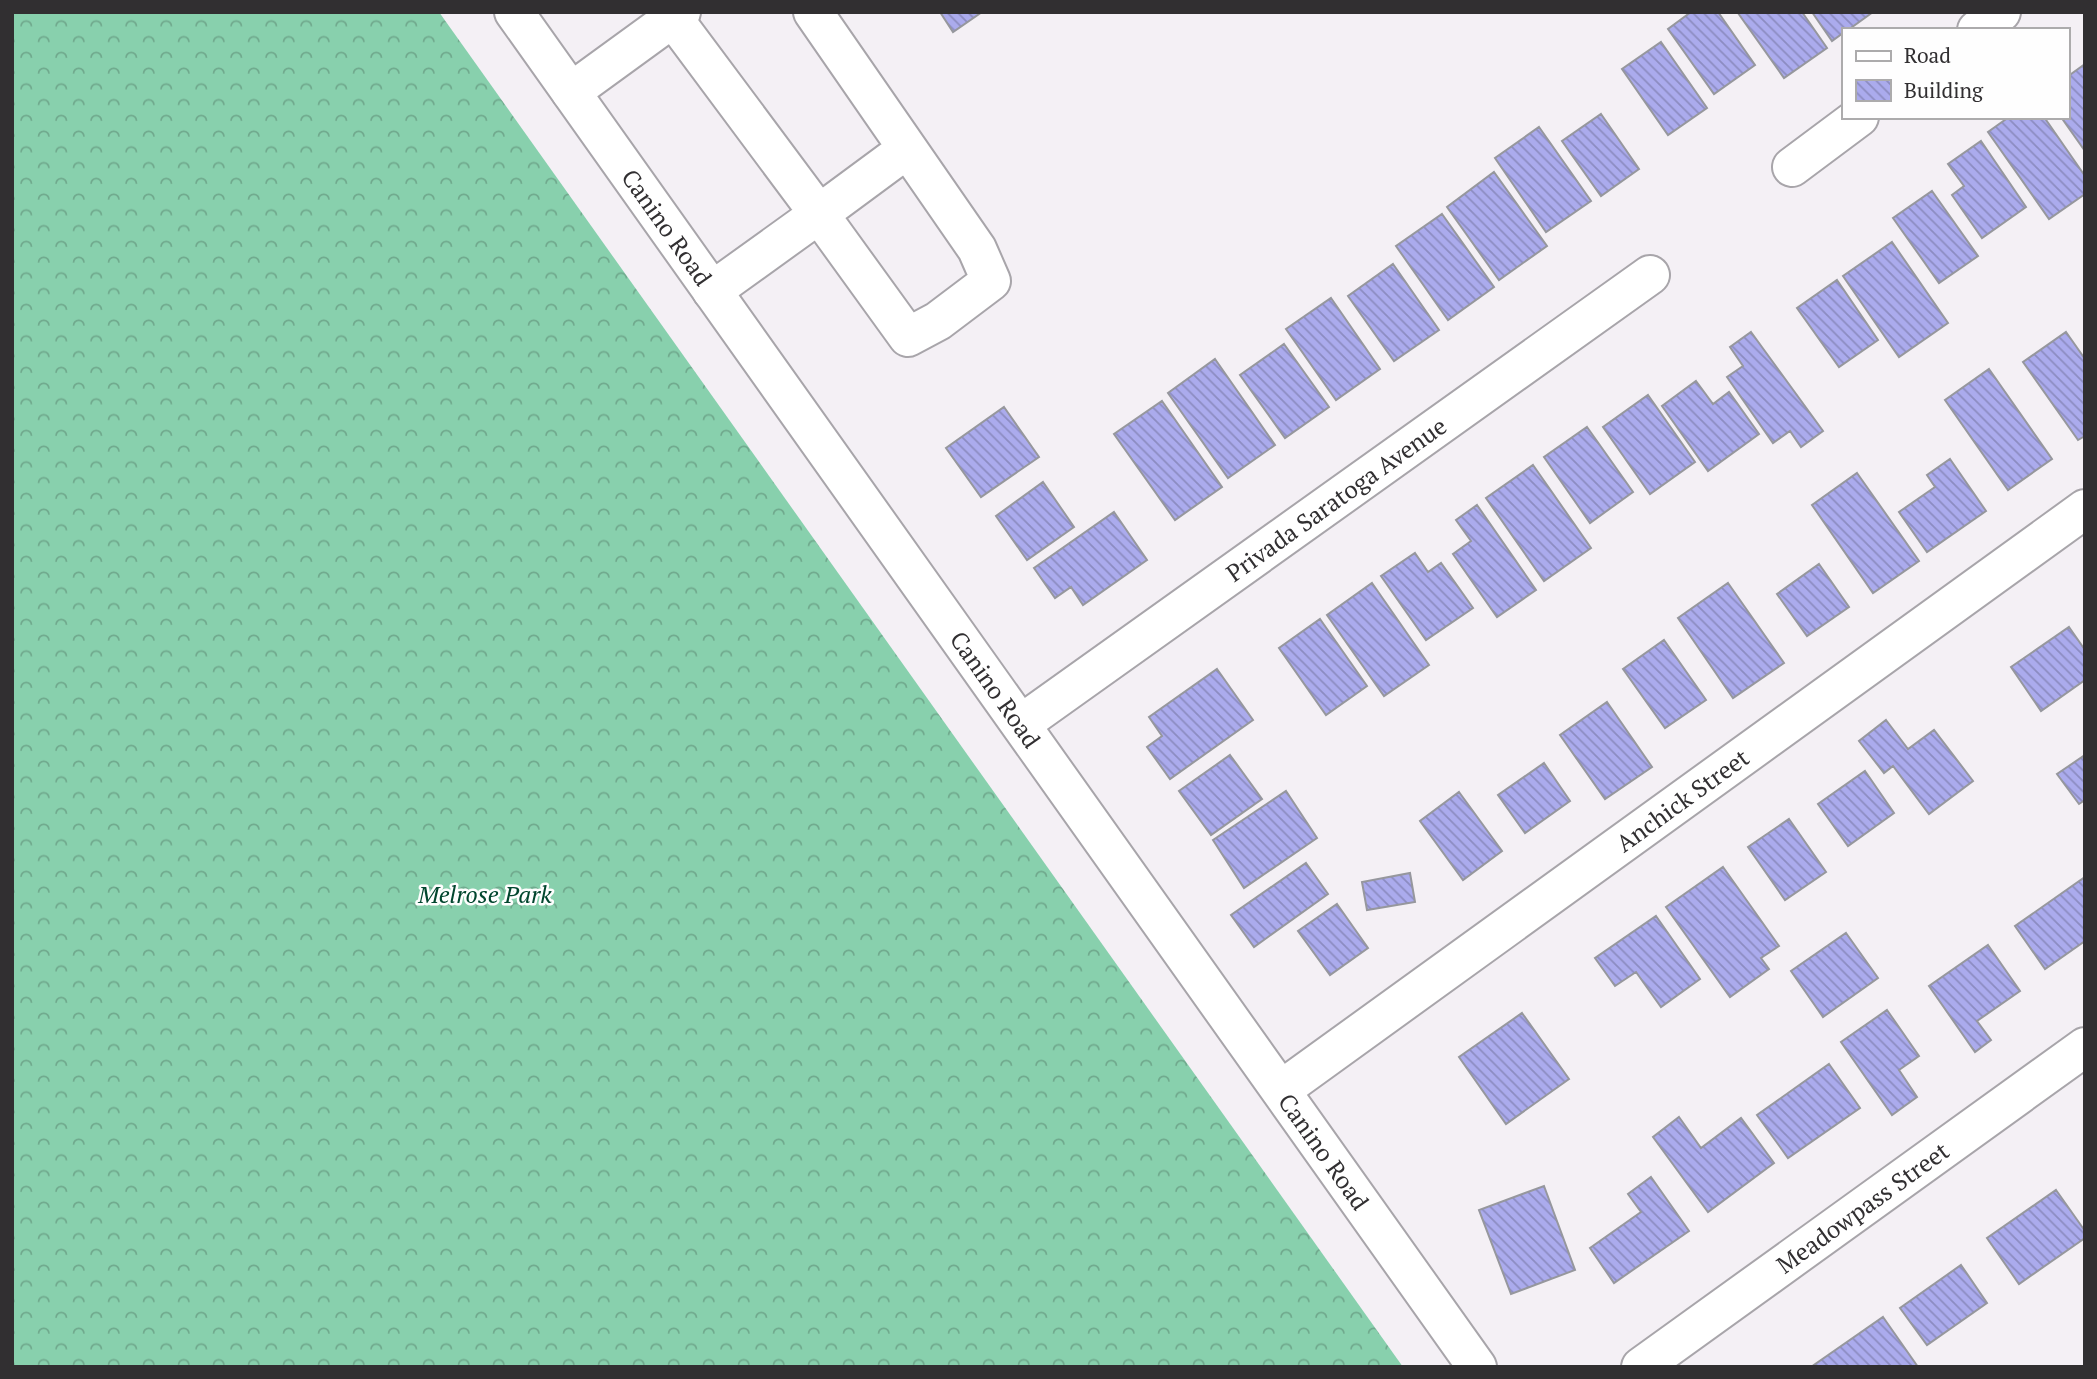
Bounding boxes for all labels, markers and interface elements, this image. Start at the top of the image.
legend [1842,28,2069,119]
text: Road [1904,41,1951,69]
text: Building [1904,76,1984,104]
street label: Canino Road [614,162,719,292]
street label: Privada Saratoga Avenue [1219,410,1453,589]
street label: Canino Road [943,625,1048,754]
street label: Anchick Street [1609,741,1755,859]
park label: Melrose Park [417,878,552,910]
street label: Canino Road [1271,1087,1376,1216]
street label: Meadowpass Street [1770,1134,1955,1280]

